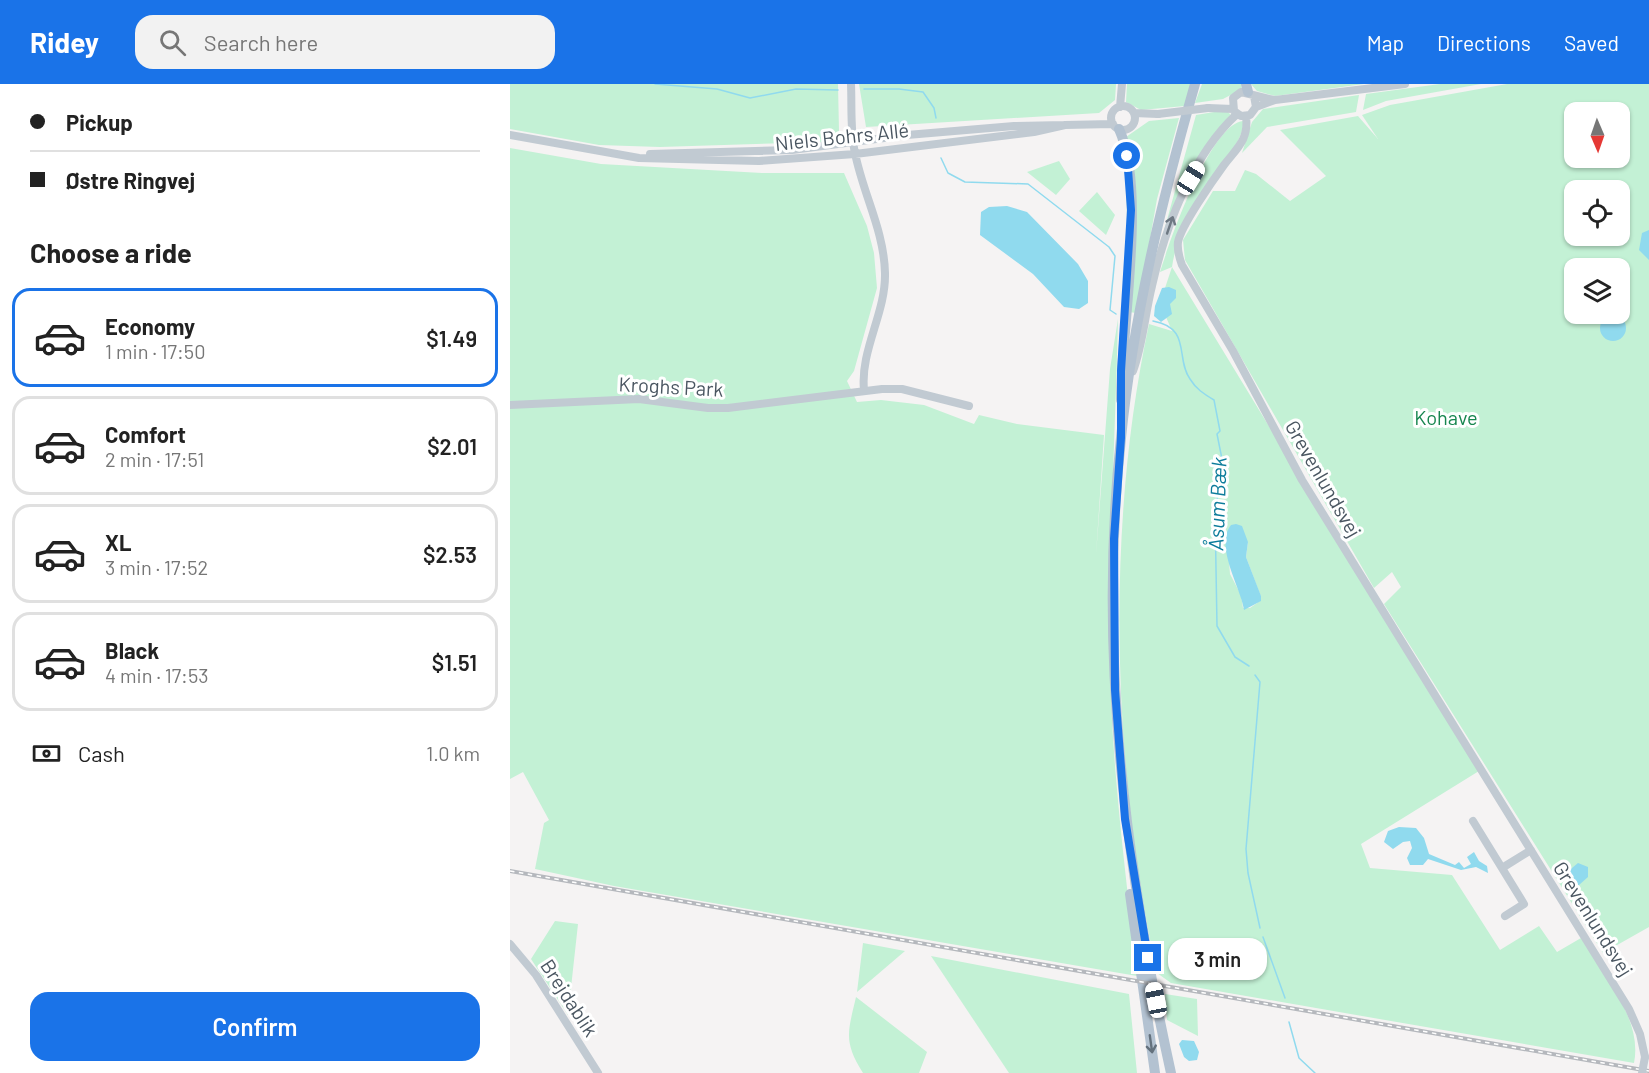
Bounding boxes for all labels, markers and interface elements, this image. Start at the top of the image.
search box [135,15,555,69]
text: Ridey [30,25,99,59]
icon: search [156,26,189,59]
text: Search here [204,29,318,55]
text: Map [1367,30,1404,55]
text: Directions [1437,30,1531,55]
text: Saved [1564,30,1619,55]
north arrow [1564,102,1630,168]
map controls [1564,102,1630,324]
text: Pickup [66,109,133,135]
street label: Niels Bohrs Allé [774,117,910,155]
route start [1113,142,1140,169]
car [1174,158,1208,198]
text: Østre Ringvej [66,167,195,193]
button: locate [1564,180,1630,246]
one-way arrow [1165,216,1176,235]
text: Choose a ride [30,236,192,268]
button: layers [1564,258,1630,324]
icon: car [33,311,87,365]
text: Economy [105,313,195,339]
text: $1.49 [426,325,477,351]
text: 1 min · 17:50 [105,339,205,363]
street label: Kroghs Park [618,371,724,401]
park label: Kohave [1414,405,1478,429]
street label: Grevenlundsvej [1281,416,1367,541]
icon: car [33,419,87,473]
text: Comfort [105,421,186,447]
text: $2.01 [427,433,477,459]
text: 2 min · 17:51 [105,447,204,471]
water label: Åsum Bæk [1202,456,1231,551]
icon: car [33,527,87,581]
text: XL [105,529,131,555]
text: $2.53 [423,541,477,567]
text: 3 min · 17:52 [105,555,208,579]
icon: car [33,635,87,689]
text: Black [105,637,159,663]
text: $1.51 [432,649,477,675]
text: 4 min · 17:53 [105,663,208,687]
icon: cash [30,737,63,770]
text: Cash [78,740,125,766]
text: 1.0 km [426,741,480,765]
street label: Grevenlundsvej [1549,857,1639,980]
callout: 3 min [1169,937,1268,979]
route end [1134,944,1161,971]
text: 3 min [1194,947,1241,971]
street label: Brejdablik [536,954,604,1040]
car [1144,981,1168,1019]
button: Confirm [30,992,480,1061]
one-way arrow [1145,1033,1156,1053]

